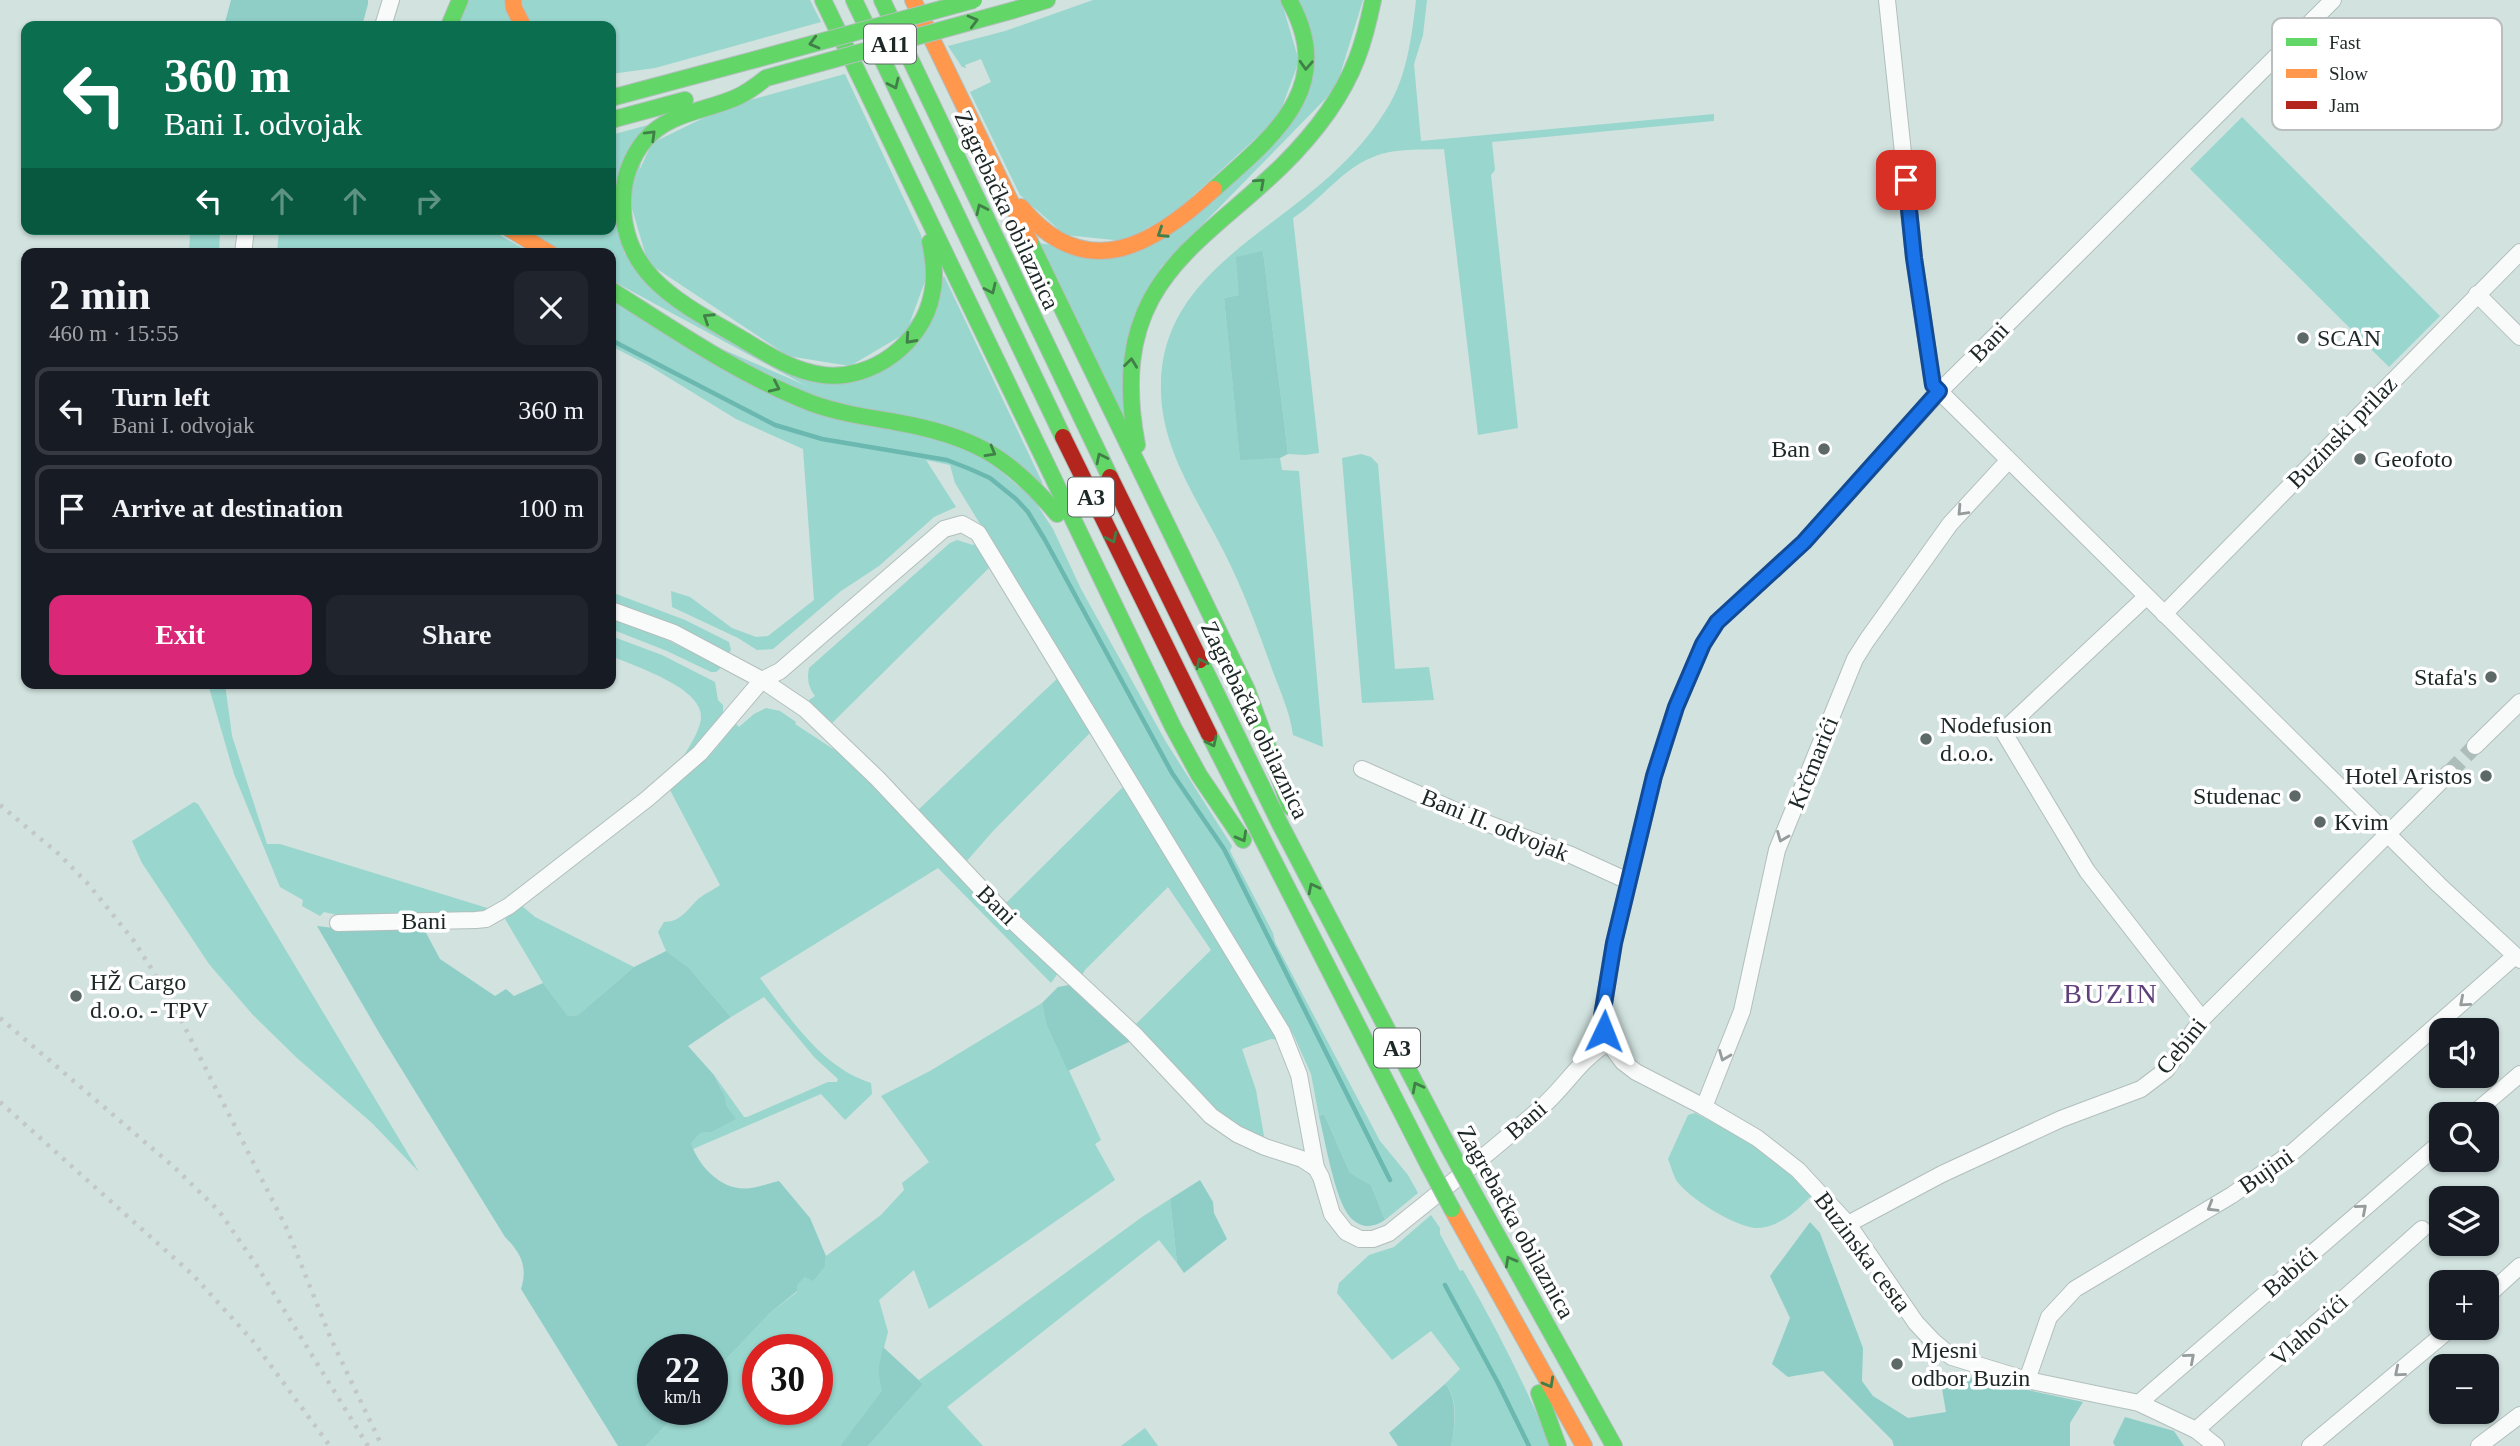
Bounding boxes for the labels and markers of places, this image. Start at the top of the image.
pin [1876,150,1936,210]
place label: SCAN [2317,325,2381,351]
marker: SCAN [2295,330,2311,346]
place label: Ban [1771,436,1810,462]
marker: Ban [1816,441,1832,457]
place label: Geofoto [2374,446,2453,472]
marker: Geofoto [2352,451,2368,467]
place label: Stafa's [2414,664,2477,690]
marker: Stafa's [2483,669,2499,685]
place label: Nodefusion d.o.o. [1940,712,2052,766]
marker: Nodefusion d.o.o. [1918,731,1934,747]
place label: Hotel Aristos [2345,763,2472,789]
marker: Hotel Aristos [2478,768,2494,784]
place label: Studenac [2193,783,2281,809]
marker: Studenac [2287,788,2303,804]
place label: Kvim [2334,809,2389,835]
marker: Kvim [2312,814,2328,830]
place label: HŽ Cargo d.o.o. - TPV [90,969,210,1023]
marker: HŽ Cargo d.o.o. - TPV [68,988,84,1004]
place label: Mjesni odbor Buzin [1911,1337,2030,1391]
marker: Mjesni odbor Buzin [1889,1356,1905,1372]

